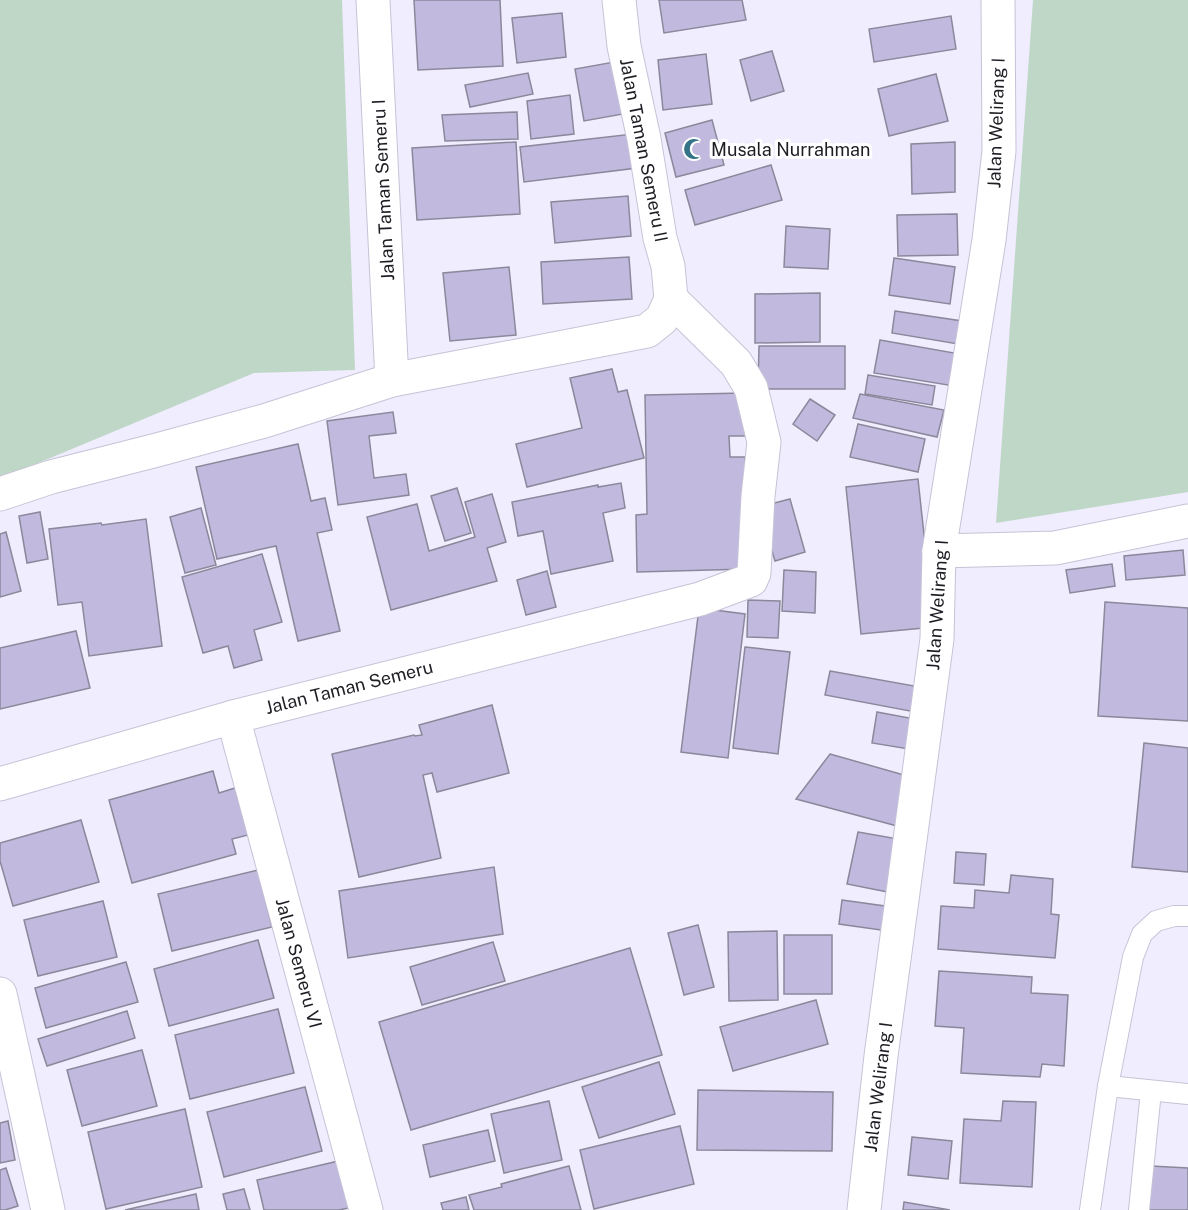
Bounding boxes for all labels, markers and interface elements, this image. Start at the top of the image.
street label: Jalan Taman Semeru II [616,56,672,244]
street label: Jalan Welirang I [983,57,1009,189]
street label: Jalan Taman Semeru I [368,99,398,281]
mosque icon: Musala Nurrahman [682,137,706,161]
place label: Musala Nurrahman [711,139,870,160]
street label: Jalan Welirang I [922,539,952,671]
street label: Jalan Taman Semeru [263,656,435,718]
street label: Jalan Semeru VI [272,896,326,1030]
street label: Jalan Welirang I [860,1021,896,1153]

